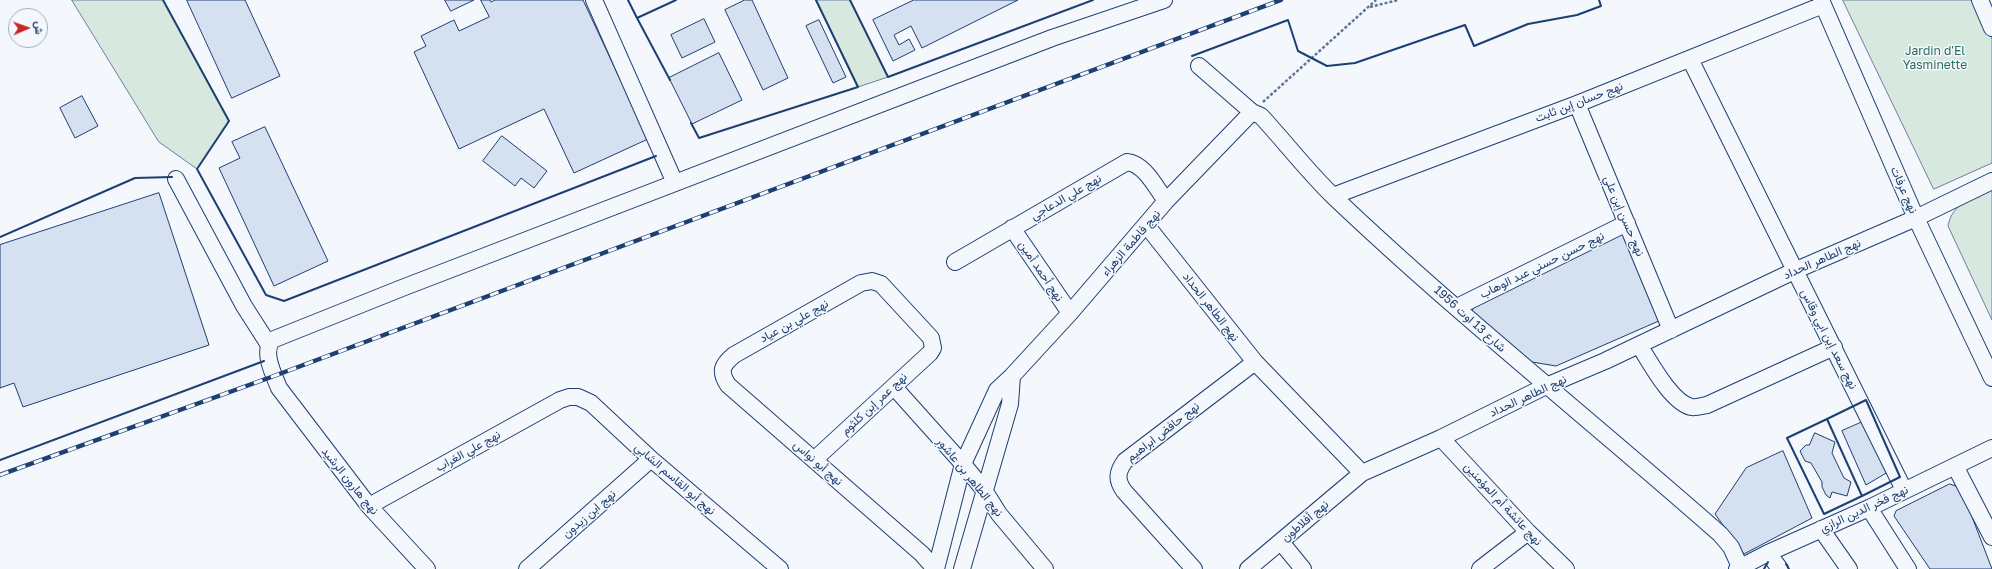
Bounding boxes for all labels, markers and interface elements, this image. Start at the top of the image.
north arrow [8,8,48,48]
text: ش [33,21,46,34]
park label: Jardin d'El Yasminette [1903,44,1967,72]
street label: نهج حسان إبن ثابت [1533,79,1625,125]
street label: نهج عرفات [1887,164,1921,216]
street label: نهج علي الدعاجي [1028,171,1104,223]
street label: نهج حسن إبن علي [1601,173,1647,259]
street label: نهج فاطمة الزهراء [1098,207,1164,279]
street label: نهج حسن حسني عبد الوهاب [1477,229,1607,301]
street label: نهج الطاهر الحداد [1781,235,1863,283]
street label: نهج أحمد أمين [1015,238,1067,304]
street label: نهج الطاهر الحداد [1180,270,1242,344]
street label: شارع 13 اوت 1956 [1431,283,1509,355]
street label: نهج سعد إبن ابي وقاس [1797,286,1861,392]
street label: نهج علي بن عياد [757,296,831,346]
street label: نهج عمر إبن كلثوم [838,370,910,438]
street label: نهج الطاهر الحداد [1487,372,1569,420]
street label: نهج حافض ابراهيم [1124,399,1202,465]
street label: نهج علي الغراب [433,427,503,475]
street label: نهج الطاهر بن عاشور [934,435,1006,519]
street label: نهج أبو نواس [790,438,846,488]
street label: نهج أبو القاسم الشابي [632,440,718,518]
street label: نهج هارون الرشيد [318,444,382,518]
street label: نهج عائشة أم المؤمنين [1461,459,1545,549]
street label: نهج فخر الدين الرازي [1818,482,1910,536]
street label: نهج ابن زيدون [559,487,619,541]
street label: نهج أفلاطون [1278,497,1332,545]

